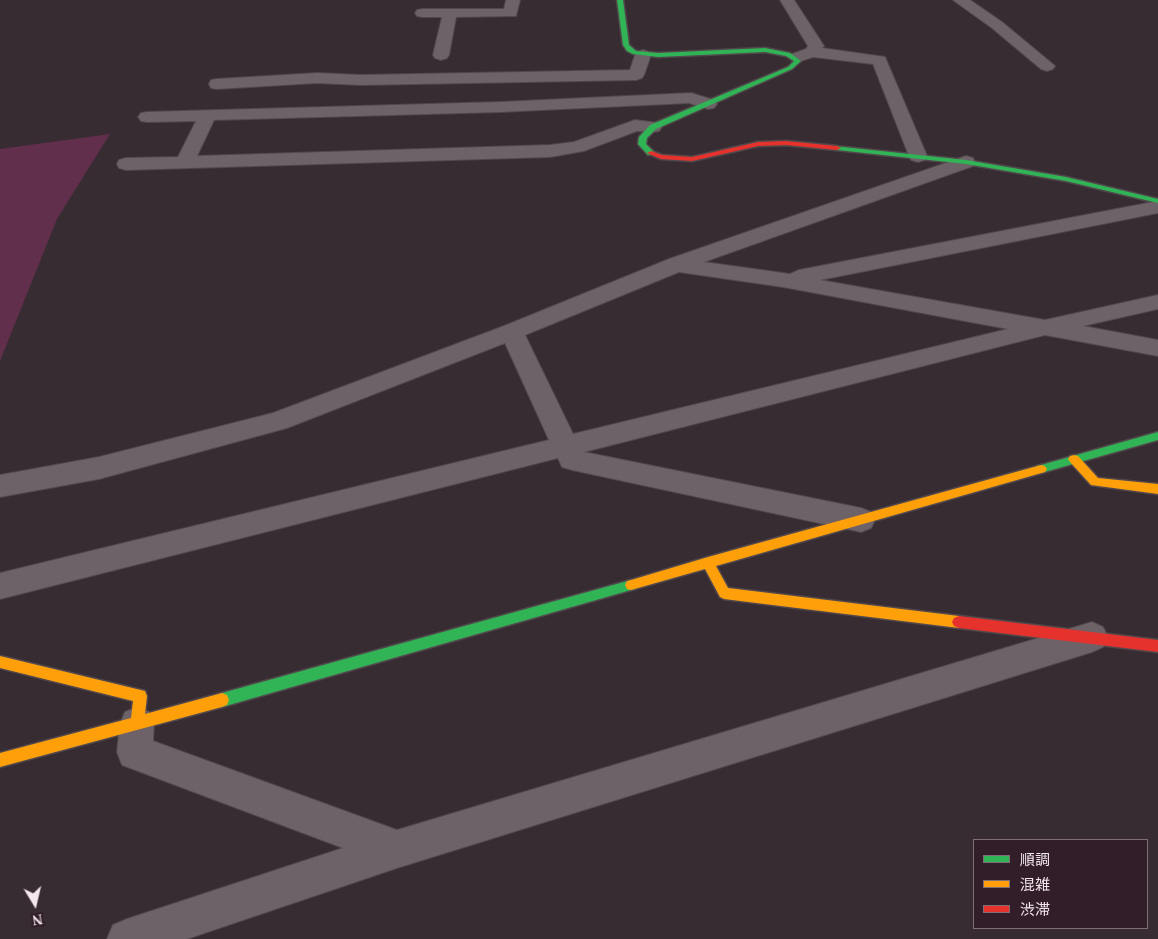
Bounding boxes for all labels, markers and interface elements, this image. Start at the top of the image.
legend [973,839,1148,929]
text: 順調 [1020,852,1050,868]
text: 混雑 [1020,877,1050,893]
north arrow [10,879,60,929]
text: 渋滞 [1020,902,1050,918]
text: N [31,911,44,928]

